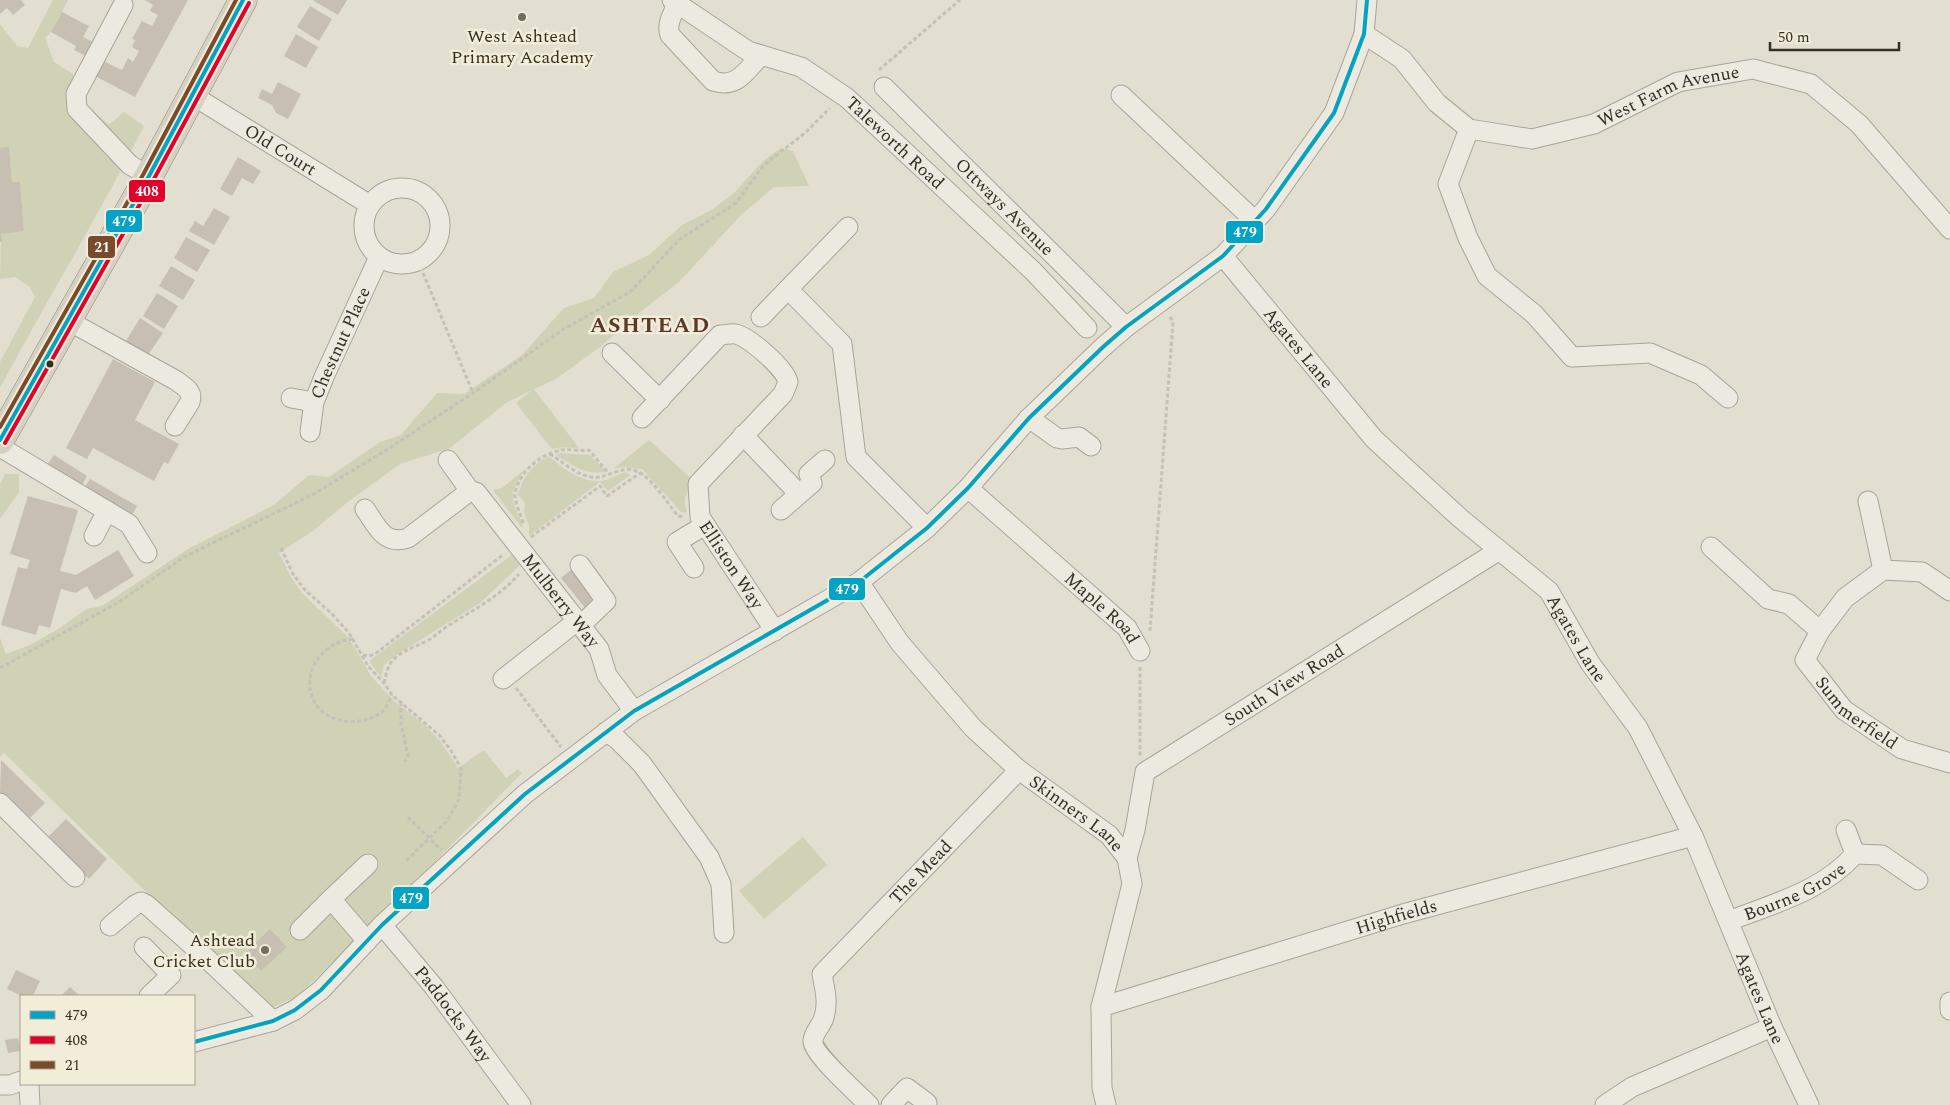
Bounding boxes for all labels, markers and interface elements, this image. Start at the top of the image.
marker: West Ashtead Primary Academy [516,11,528,23]
scale bar [1770,20,1899,52]
place label: West Ashtead Primary Academy [451,23,594,71]
text: 50 m [1778,26,1810,49]
street label: West Farm Avenue [1593,58,1741,134]
street label: Taleworth Road [840,90,951,196]
street label: Old Court [239,117,322,182]
street label: Ottways Avenue [949,151,1060,262]
line badge: 408 [128,179,166,203]
text: 408 [135,181,159,202]
line badge: 479 [105,209,143,233]
text: 479 [112,211,136,232]
line badge: 479 [1225,220,1264,244]
text: 479 [1233,222,1257,243]
line badge: 21 [87,235,116,259]
text: 21 [94,237,110,258]
street label: Chestnut Place [303,282,377,403]
street label: Agates Lane [1257,301,1340,394]
district label: ASHTEAD [590,309,710,342]
unlabelled marker [45,359,55,369]
street label: Elliston Way [692,515,771,615]
street label: Mulberry Way [515,547,607,655]
street label: Maple Road [1058,565,1147,648]
line badge: 479 [828,577,866,601]
text: 479 [835,579,859,600]
street label: Agates Lane [1540,589,1613,688]
street label: South View Road [1219,637,1349,733]
street label: Summerfield [1809,670,1903,756]
street label: Skinners Lane [1024,768,1131,857]
street label: The Mead [883,833,958,910]
street label: Bourne Grove [1740,856,1852,928]
line badge: 479 [392,886,430,910]
text: 479 [399,888,423,909]
street label: Highfields [1352,892,1440,941]
place label: Ashtead Cricket Club [153,927,255,975]
marker: Ashtead Cricket Club [259,944,271,956]
street label: Agates Lane [1729,947,1792,1049]
street label: Paddocks Way [408,960,499,1069]
legend [20,995,195,1085]
text: 479 [65,1004,88,1027]
text: 408 [65,1029,88,1052]
text: 21 [65,1054,80,1077]

